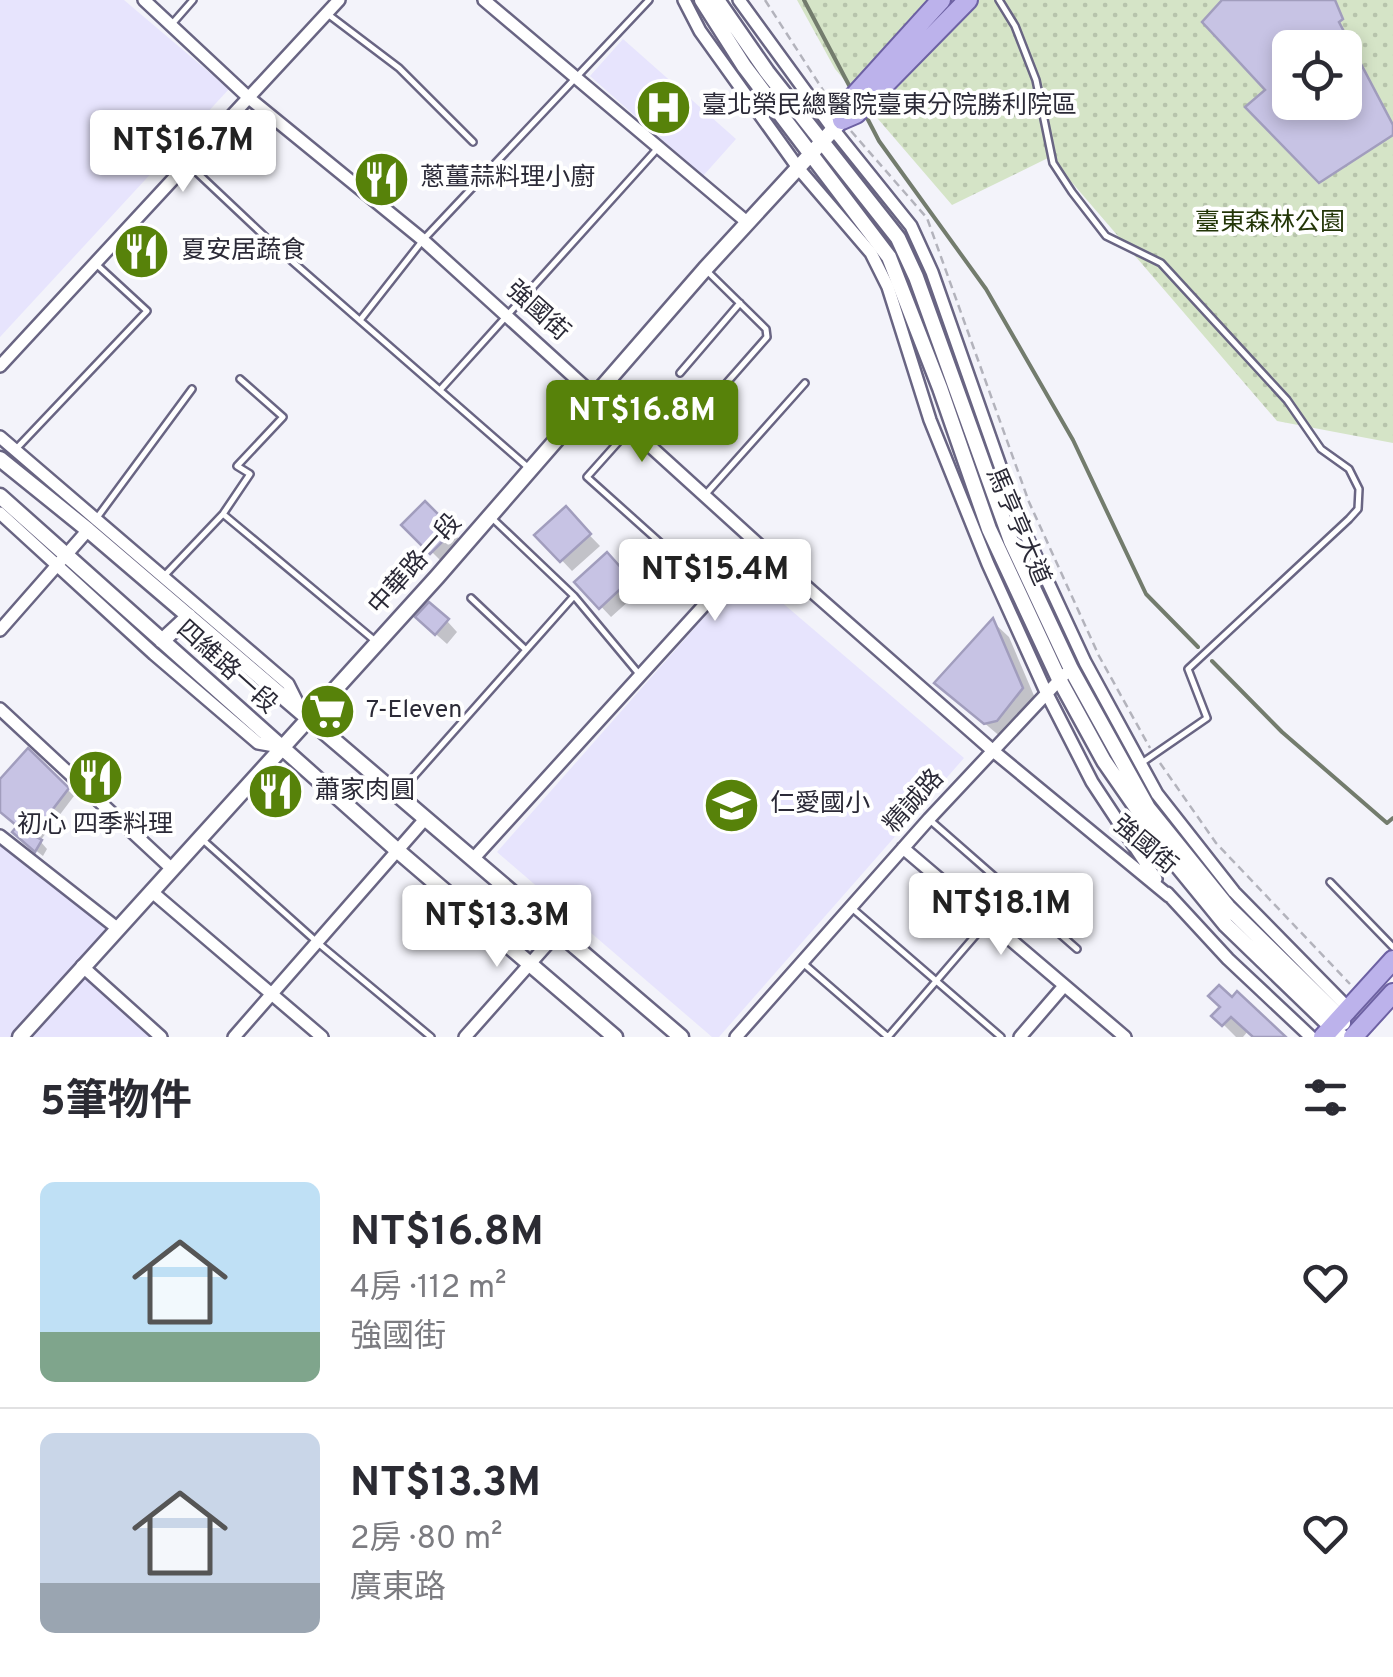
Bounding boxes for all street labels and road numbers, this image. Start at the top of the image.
street label: 強國街 [498,275,576,349]
street label: 馬亨亨大道 [978,463,1056,591]
street label: 中華路一段 [362,508,470,622]
street label: 四維路一段 [169,614,283,722]
street label: 精誠路 [878,763,952,841]
street label: 強國街 [1105,810,1183,882]

